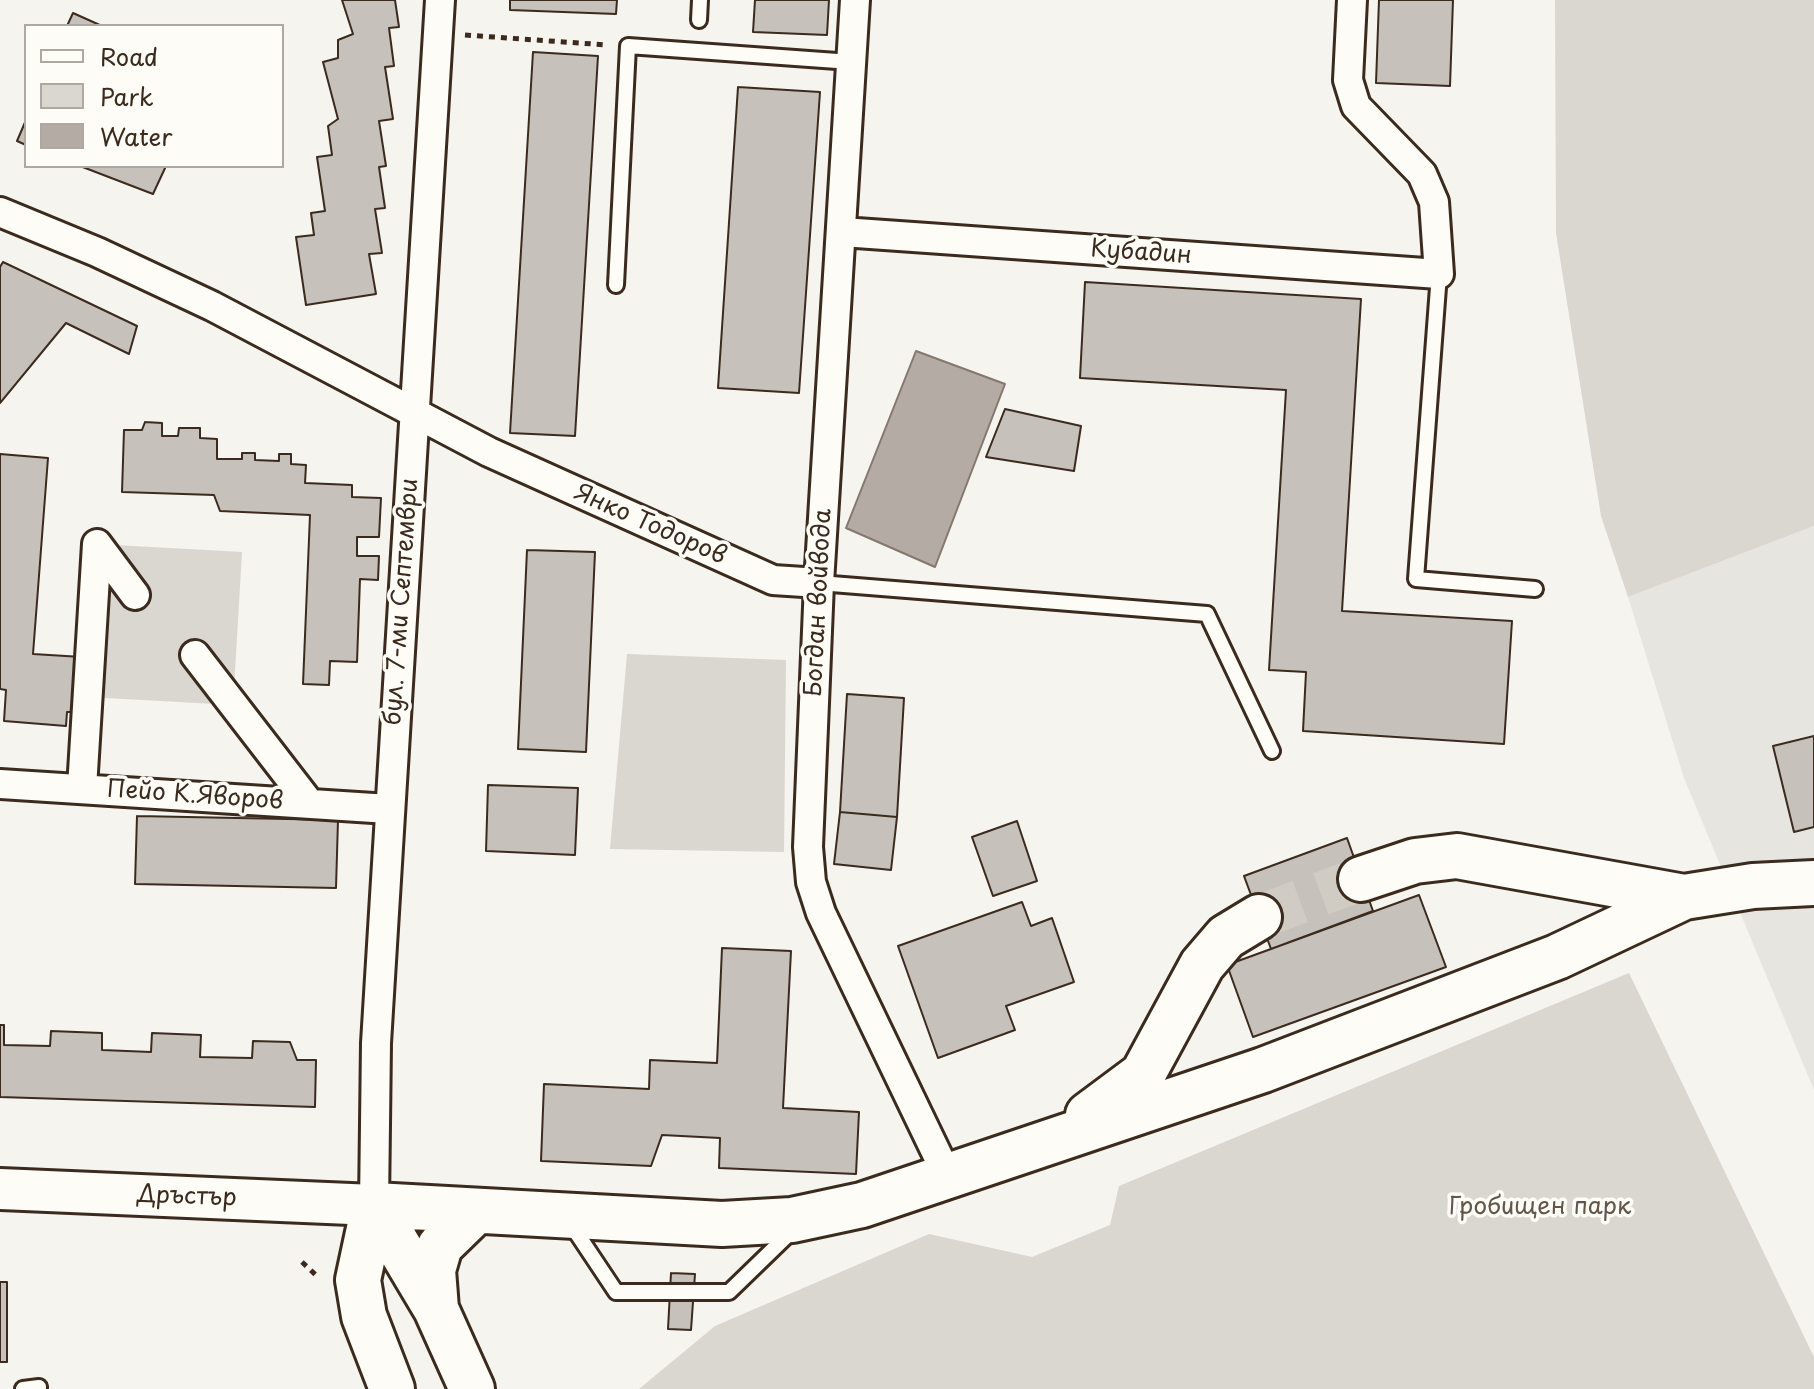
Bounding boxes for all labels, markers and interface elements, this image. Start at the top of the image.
legend [24,24,284,168]
text: Road [100,38,158,74]
text: Park [100,78,154,114]
text: Water [100,118,172,154]
street label: Кубадин [1089,235,1193,271]
street label: бул. 7-ми Септември [379,477,425,727]
street label: Янко Тодоров [570,479,730,571]
street label: Богдан войвода [800,508,838,698]
street label: Пейо К.Яворов [106,775,284,817]
street label: Дръстър [137,1181,237,1213]
park label: Гробищен парк [1449,1193,1631,1221]

